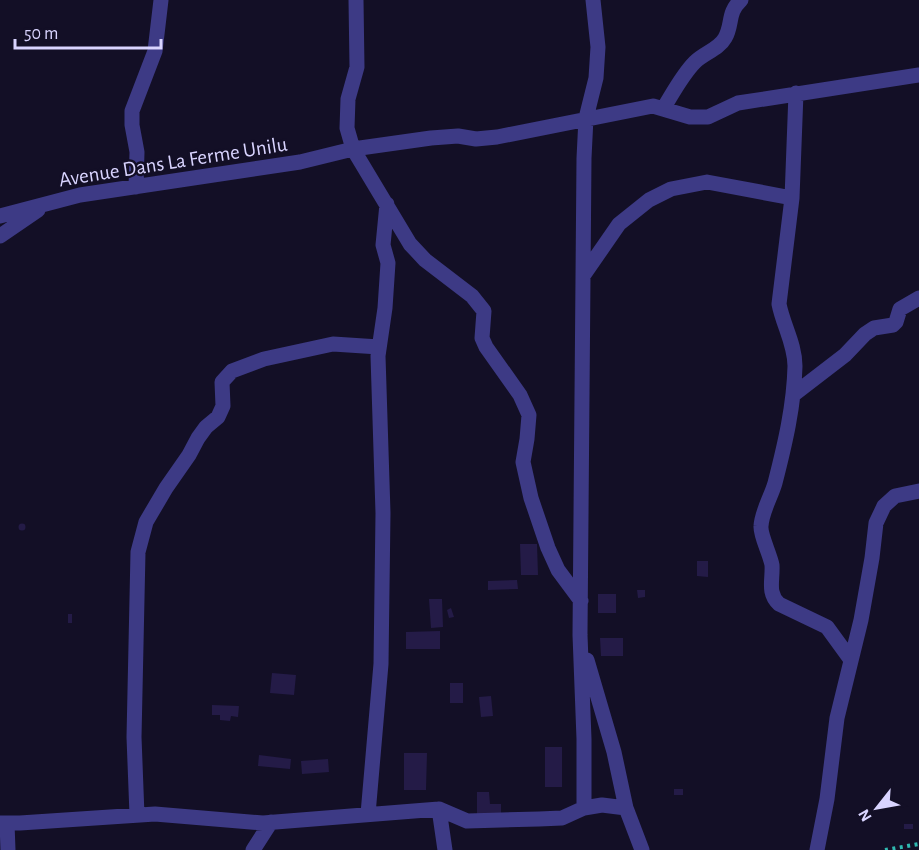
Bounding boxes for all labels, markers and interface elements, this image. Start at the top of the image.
scale bar [15,12,160,50]
text: 50 m [24,25,58,43]
street label: Avenue Dans La Ferme Unilu [57,134,289,190]
north arrow [847,778,907,838]
text: N [855,806,875,824]

